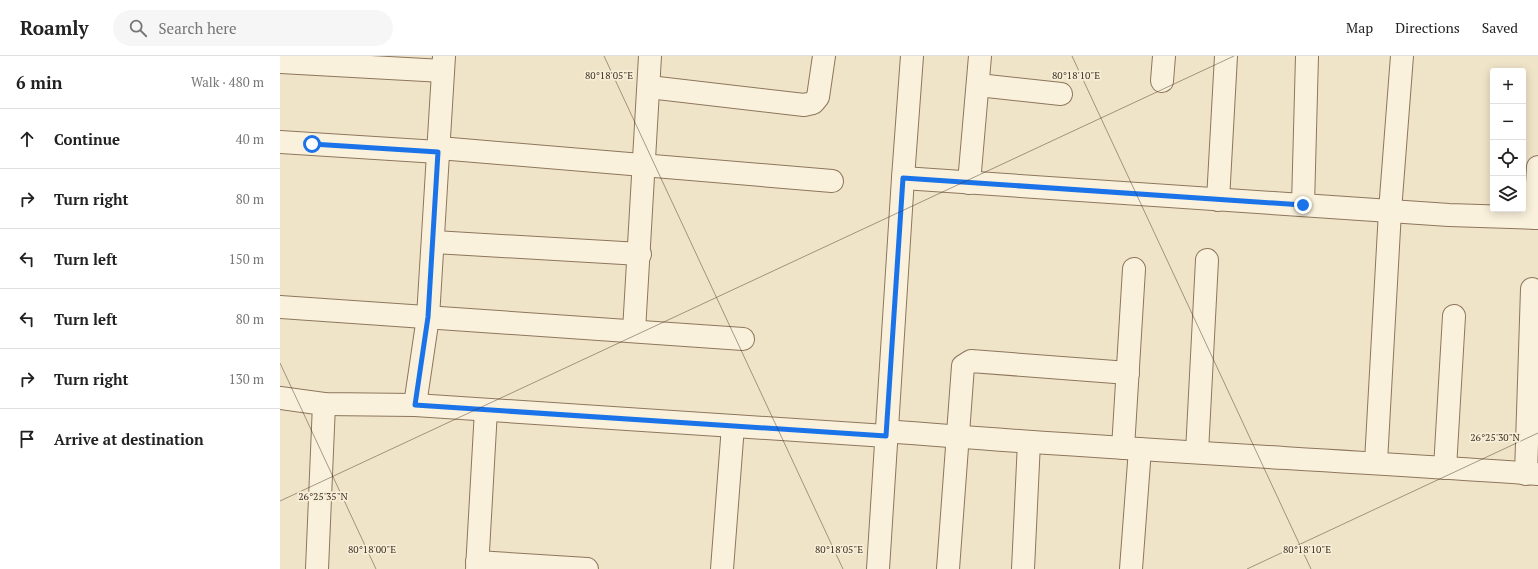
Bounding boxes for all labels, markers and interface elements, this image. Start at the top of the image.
search box [113,10,393,46]
text: Roamly [20,15,89,40]
icon: search [127,17,149,39]
text: Search here [159,18,237,38]
text: Map [1346,18,1373,37]
text: Directions [1395,18,1460,37]
text: Saved [1482,18,1518,37]
map controls [1490,68,1526,212]
button: + [1490,68,1526,104]
text: 80°18'05"E [585,69,633,82]
text: 80°18'10"E [1052,69,1100,82]
text: 6 min [16,71,63,94]
text: Walk · 480 m [191,73,264,91]
button: − [1490,104,1526,140]
icon: ahead [16,128,38,150]
text: Continue [54,129,120,149]
text: 40 m [236,130,264,148]
route start [303,135,321,153]
button: locate [1490,140,1526,176]
button: layers [1490,176,1526,212]
icon: right [16,188,38,210]
text: Turn right [54,189,129,209]
text: 80 m [236,190,264,208]
route end [1294,196,1312,214]
icon: left [16,248,38,270]
text: Turn left [54,249,118,269]
text: 150 m [229,250,264,268]
icon: left [16,308,38,330]
text: Turn left [54,309,118,329]
text: 80 m [236,310,264,328]
icon: right [16,368,38,390]
text: Turn right [54,369,129,389]
text: 130 m [229,370,264,388]
icon: arrive [16,428,38,450]
text: Arrive at destination [54,429,204,449]
text: 26°25'30"N [1470,431,1520,444]
text: 26°25'35"N [298,490,348,503]
text: 80°18'00"E [348,543,396,556]
text: 80°18'05"E [815,543,863,556]
text: 80°18'10"E [1283,543,1331,556]

